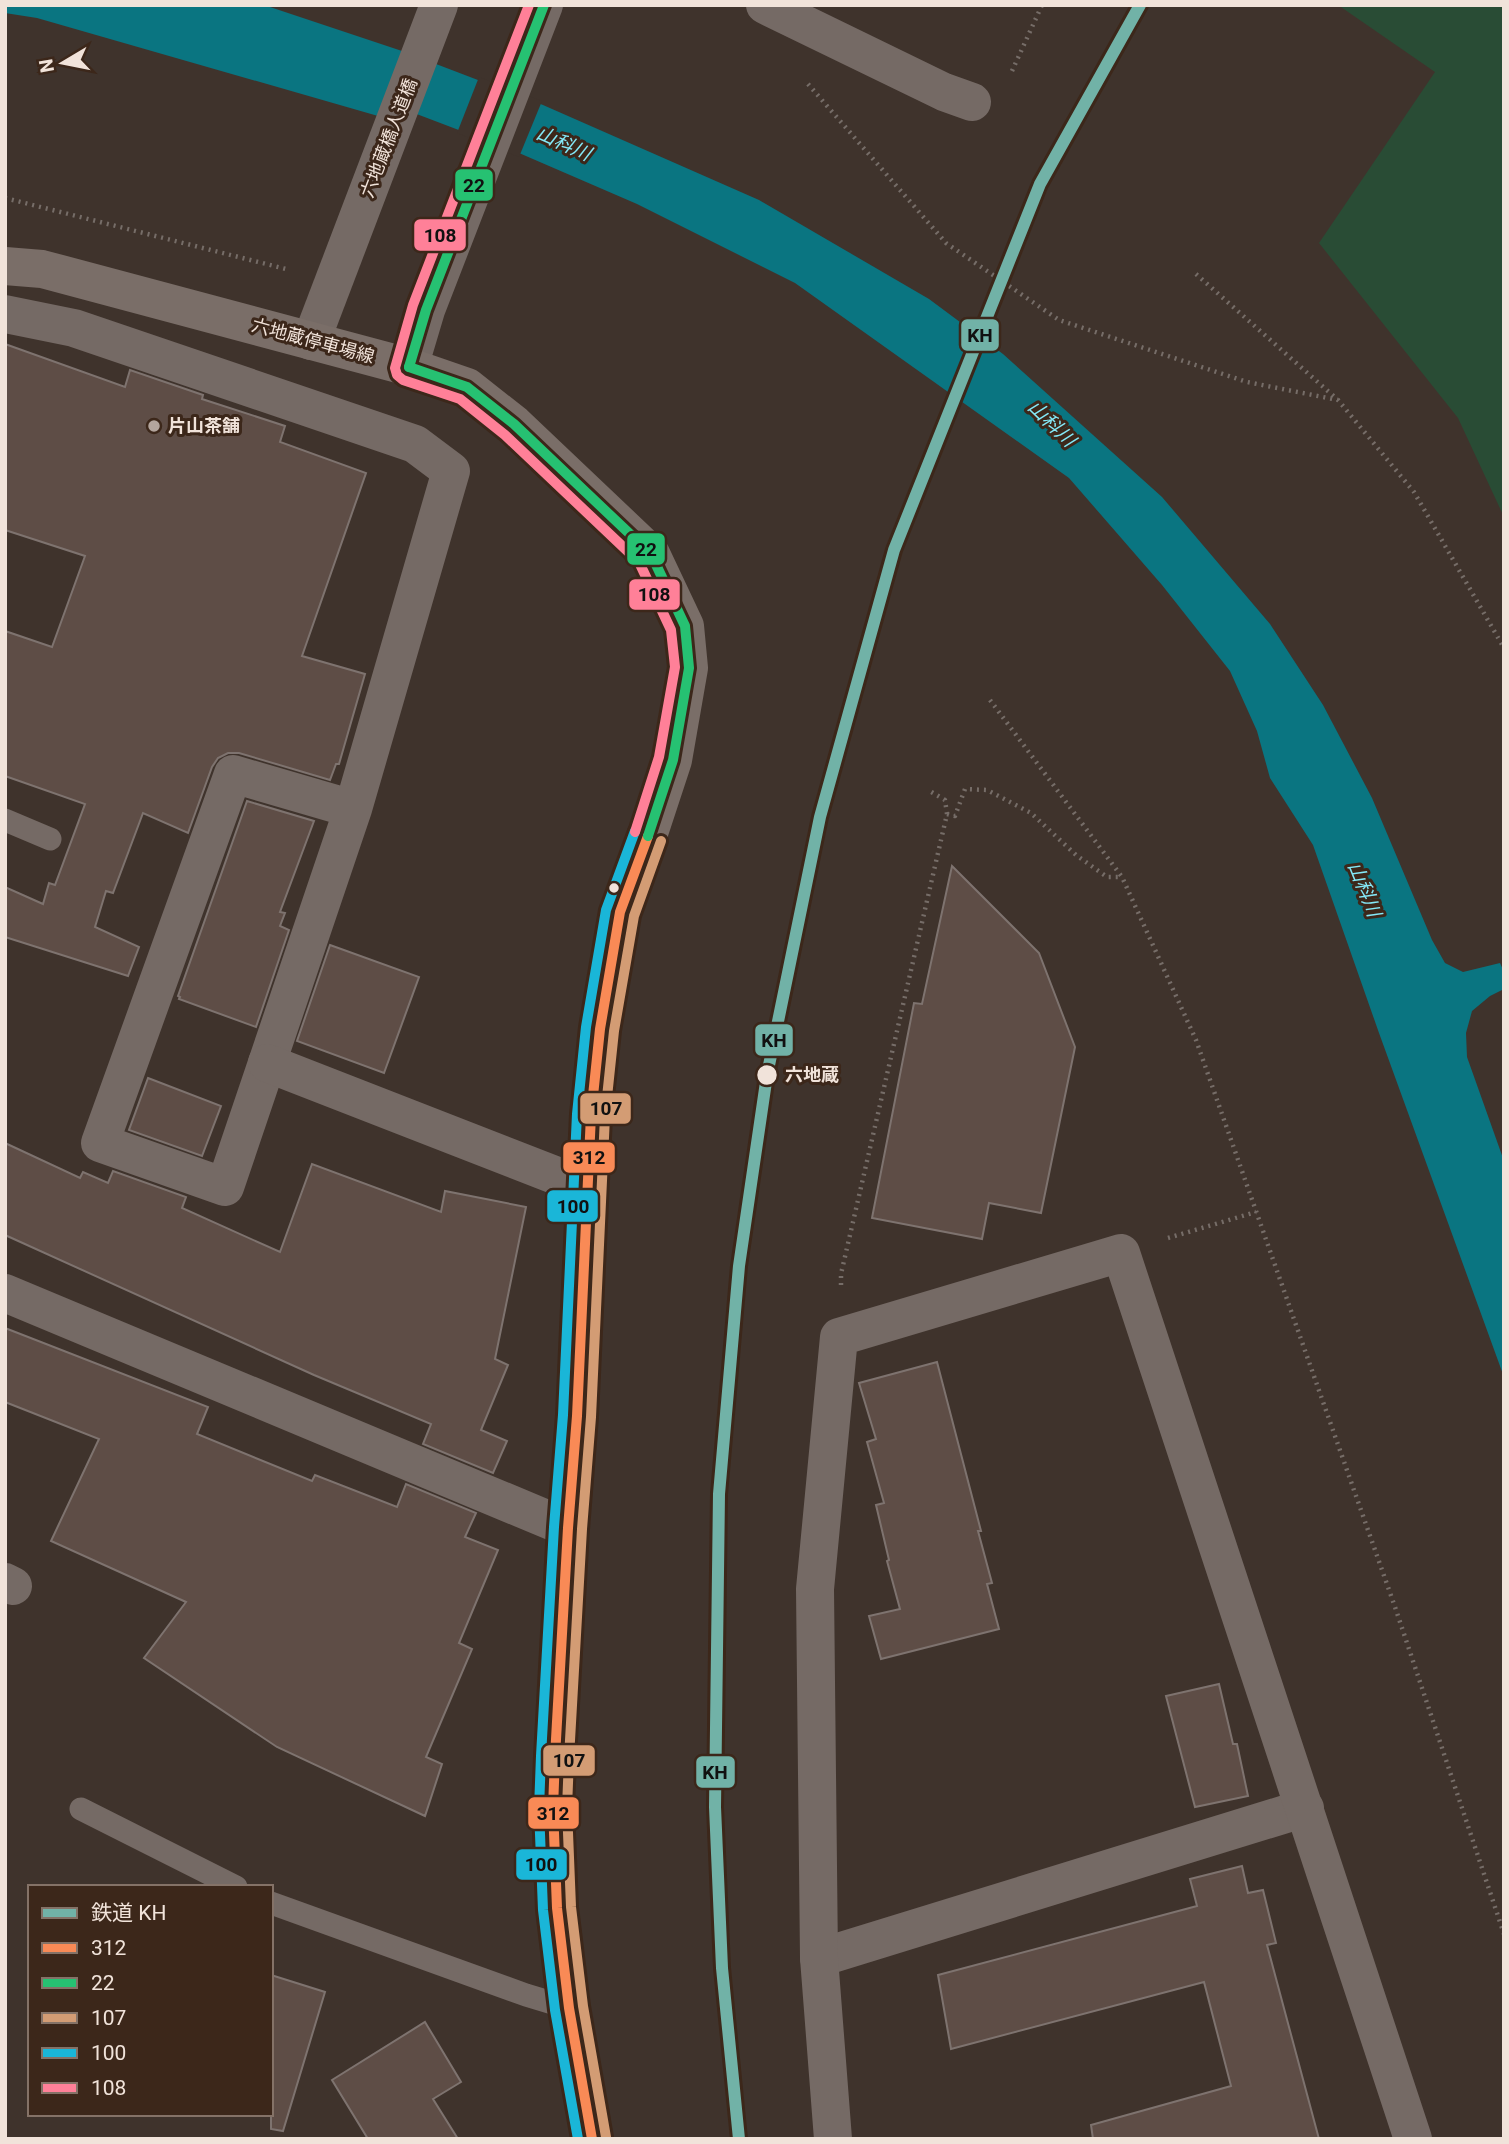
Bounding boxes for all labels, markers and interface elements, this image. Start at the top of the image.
north arrow [28,28,98,98]
text: N [34,57,59,74]
street label: 六地蔵橋人道橋 [356,75,421,200]
water label: 山科川 [533,121,596,166]
line badge: 22 [454,168,494,202]
text: 22 [463,174,485,197]
line badge: 108 [413,218,467,252]
text: 108 [424,224,456,247]
street label: 六地蔵停車場線 [250,314,377,367]
line badge: KH [960,318,1000,352]
text: KH [967,324,993,347]
water label: 山科川 [1023,395,1082,453]
place label: 片山茶舗 [168,415,240,436]
marker: 片山茶舗 [146,418,162,434]
line badge: 22 [626,532,666,566]
text: 22 [635,538,657,561]
line badge: 108 [628,578,681,611]
text: 108 [638,583,670,606]
water label: 山科川 [1343,858,1387,922]
unlabelled marker [607,881,621,895]
line badge: KH [754,1023,794,1057]
text: KH [761,1029,787,1052]
marker: 六地蔵 [755,1063,779,1087]
place label: 六地蔵 [785,1064,839,1085]
line badge: 107 [579,1092,632,1125]
text: 107 [590,1097,622,1120]
line badge: 312 [562,1141,616,1174]
text: 312 [573,1146,605,1169]
line badge: 100 [546,1189,599,1223]
text: 100 [557,1195,589,1218]
line badge: 107 [542,1744,596,1777]
text: 107 [553,1749,585,1772]
line badge: KH [695,1755,736,1789]
text: KH [702,1761,728,1784]
line badge: 312 [527,1796,580,1830]
text: 312 [537,1802,569,1825]
line badge: 100 [515,1848,568,1881]
text: 100 [525,1853,557,1876]
legend [28,1885,273,2116]
text: 鉄道 KH [91,1901,166,1925]
text: 312 [91,1936,127,1960]
text: 22 [91,1971,115,1995]
text: 107 [91,2006,126,2030]
text: 100 [91,2041,126,2065]
text: 108 [91,2076,126,2100]

